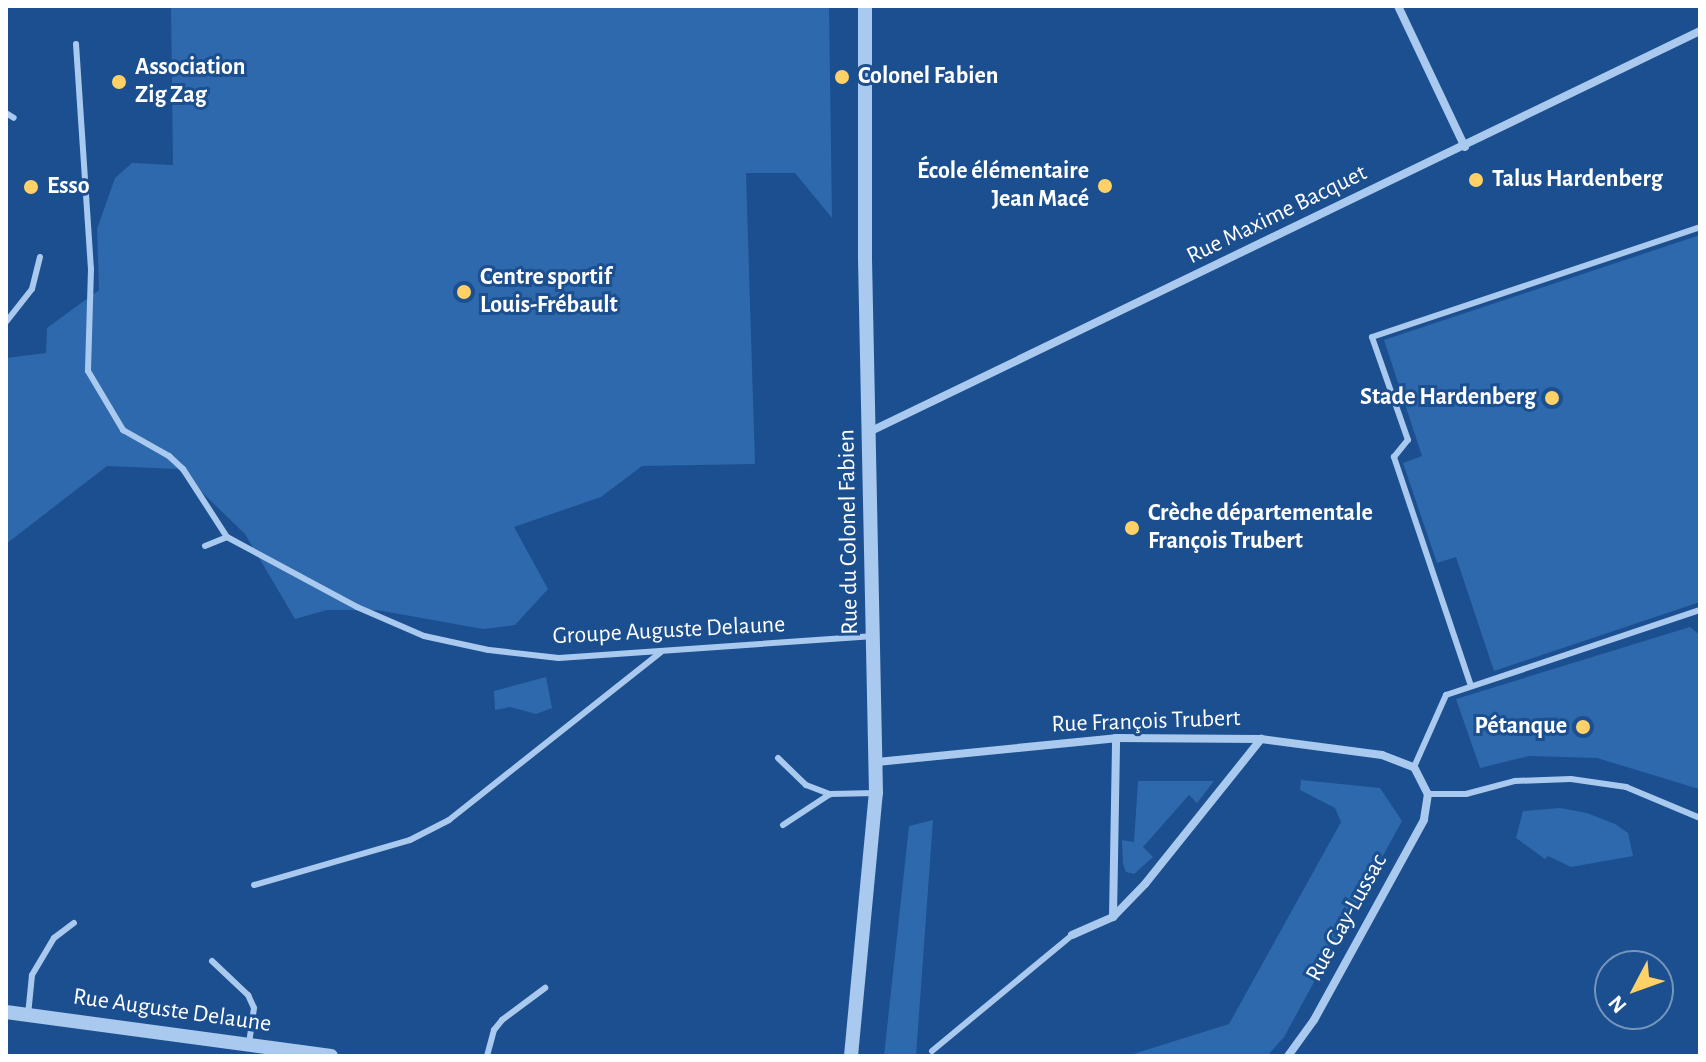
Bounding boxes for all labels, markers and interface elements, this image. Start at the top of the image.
place label: Association Zig Zag [135,54,246,110]
place label: Colonel Fabien [858,63,998,91]
marker: Colonel Fabien [833,68,851,86]
marker: Association Zig Zag [110,73,128,91]
place label: École élémentaire Jean Macé [917,158,1089,214]
street label: Rue Maxime Bacquet [1182,159,1372,271]
place label: Talus Hardenberg [1492,166,1663,194]
marker: Talus Hardenberg [1467,171,1485,189]
place label: Esso [47,173,90,201]
marker: École élémentaire Jean Macé [1096,177,1114,195]
marker: Esso [22,178,40,196]
place label: Centre sportif Louis-Frébault [480,264,618,320]
marker: Centre sportif Louis-Frébault [455,283,473,301]
place label: Stade Hardenberg [1360,384,1536,412]
marker: Stade Hardenberg [1543,389,1561,407]
street label: Rue du Colonel Fabien [833,429,865,635]
place label: Crèche départementale François Trubert [1148,500,1373,556]
marker: Crèche départementale François Trubert [1123,519,1141,537]
street label: Groupe Auguste Delaune [552,611,786,651]
street label: Rue François Trubert [1051,704,1241,740]
place label: Pétanque [1475,713,1567,741]
marker: Pétanque [1574,718,1592,736]
street label: Rue Gay-Lussac [1300,849,1394,987]
north arrow [1594,950,1674,1030]
street label: Rue Auguste Delaune [71,983,273,1039]
text: N [1604,991,1631,1017]

